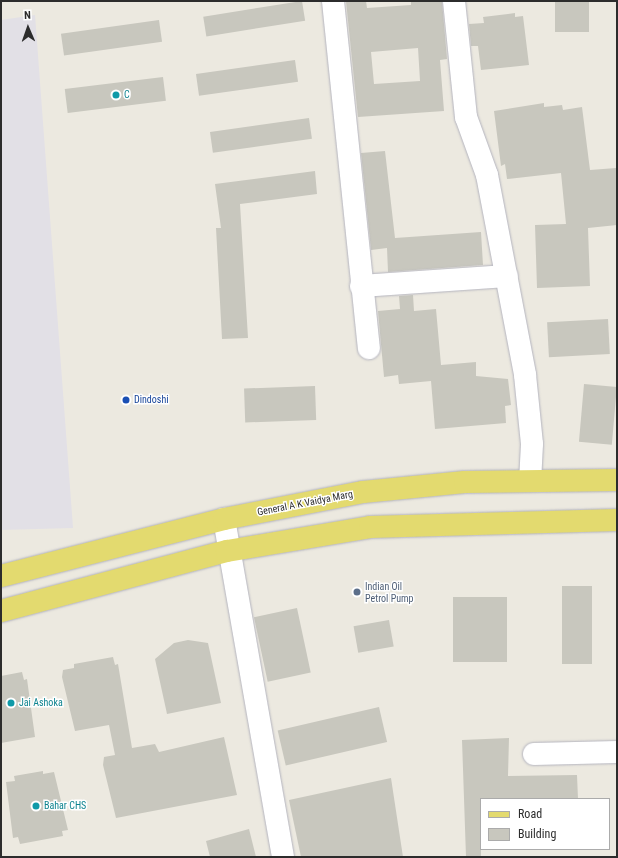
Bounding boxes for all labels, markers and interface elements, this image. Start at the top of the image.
north arrow [8,8,48,48]
text: N [24,9,31,22]
place label: C [124,89,130,101]
marker: C [111,90,121,100]
place label: Dindoshi [134,394,169,406]
marker: Dindoshi [121,395,131,405]
street label: General A K Vaidya Marg [256,488,354,518]
place label: Indian Oil Petrol Pump [365,580,414,604]
marker: Indian Oil Petrol Pump [352,587,362,597]
place label: Jai Ashoka [19,697,63,709]
marker: Jai Ashoka [6,698,16,708]
legend [480,798,610,850]
place label: Bahar CHS [44,800,86,812]
marker: Bahar CHS [31,801,41,811]
text: Road [518,807,542,821]
text: Building [518,827,556,841]

